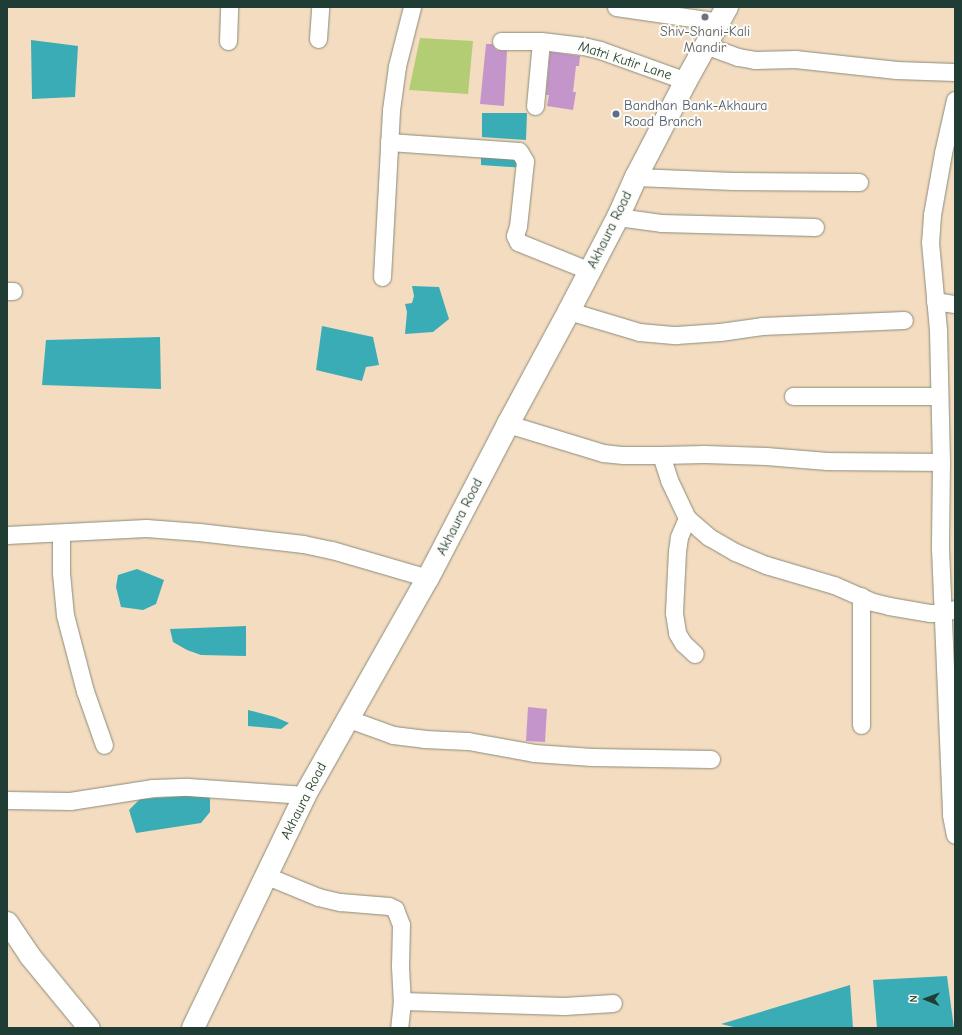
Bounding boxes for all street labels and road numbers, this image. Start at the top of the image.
street label: Matri Kutir Lane [576,38,674,84]
street label: Akhaura Road [584,188,636,272]
street label: Akhaura Road [433,476,487,558]
street label: Akhaura Road [277,760,331,842]

